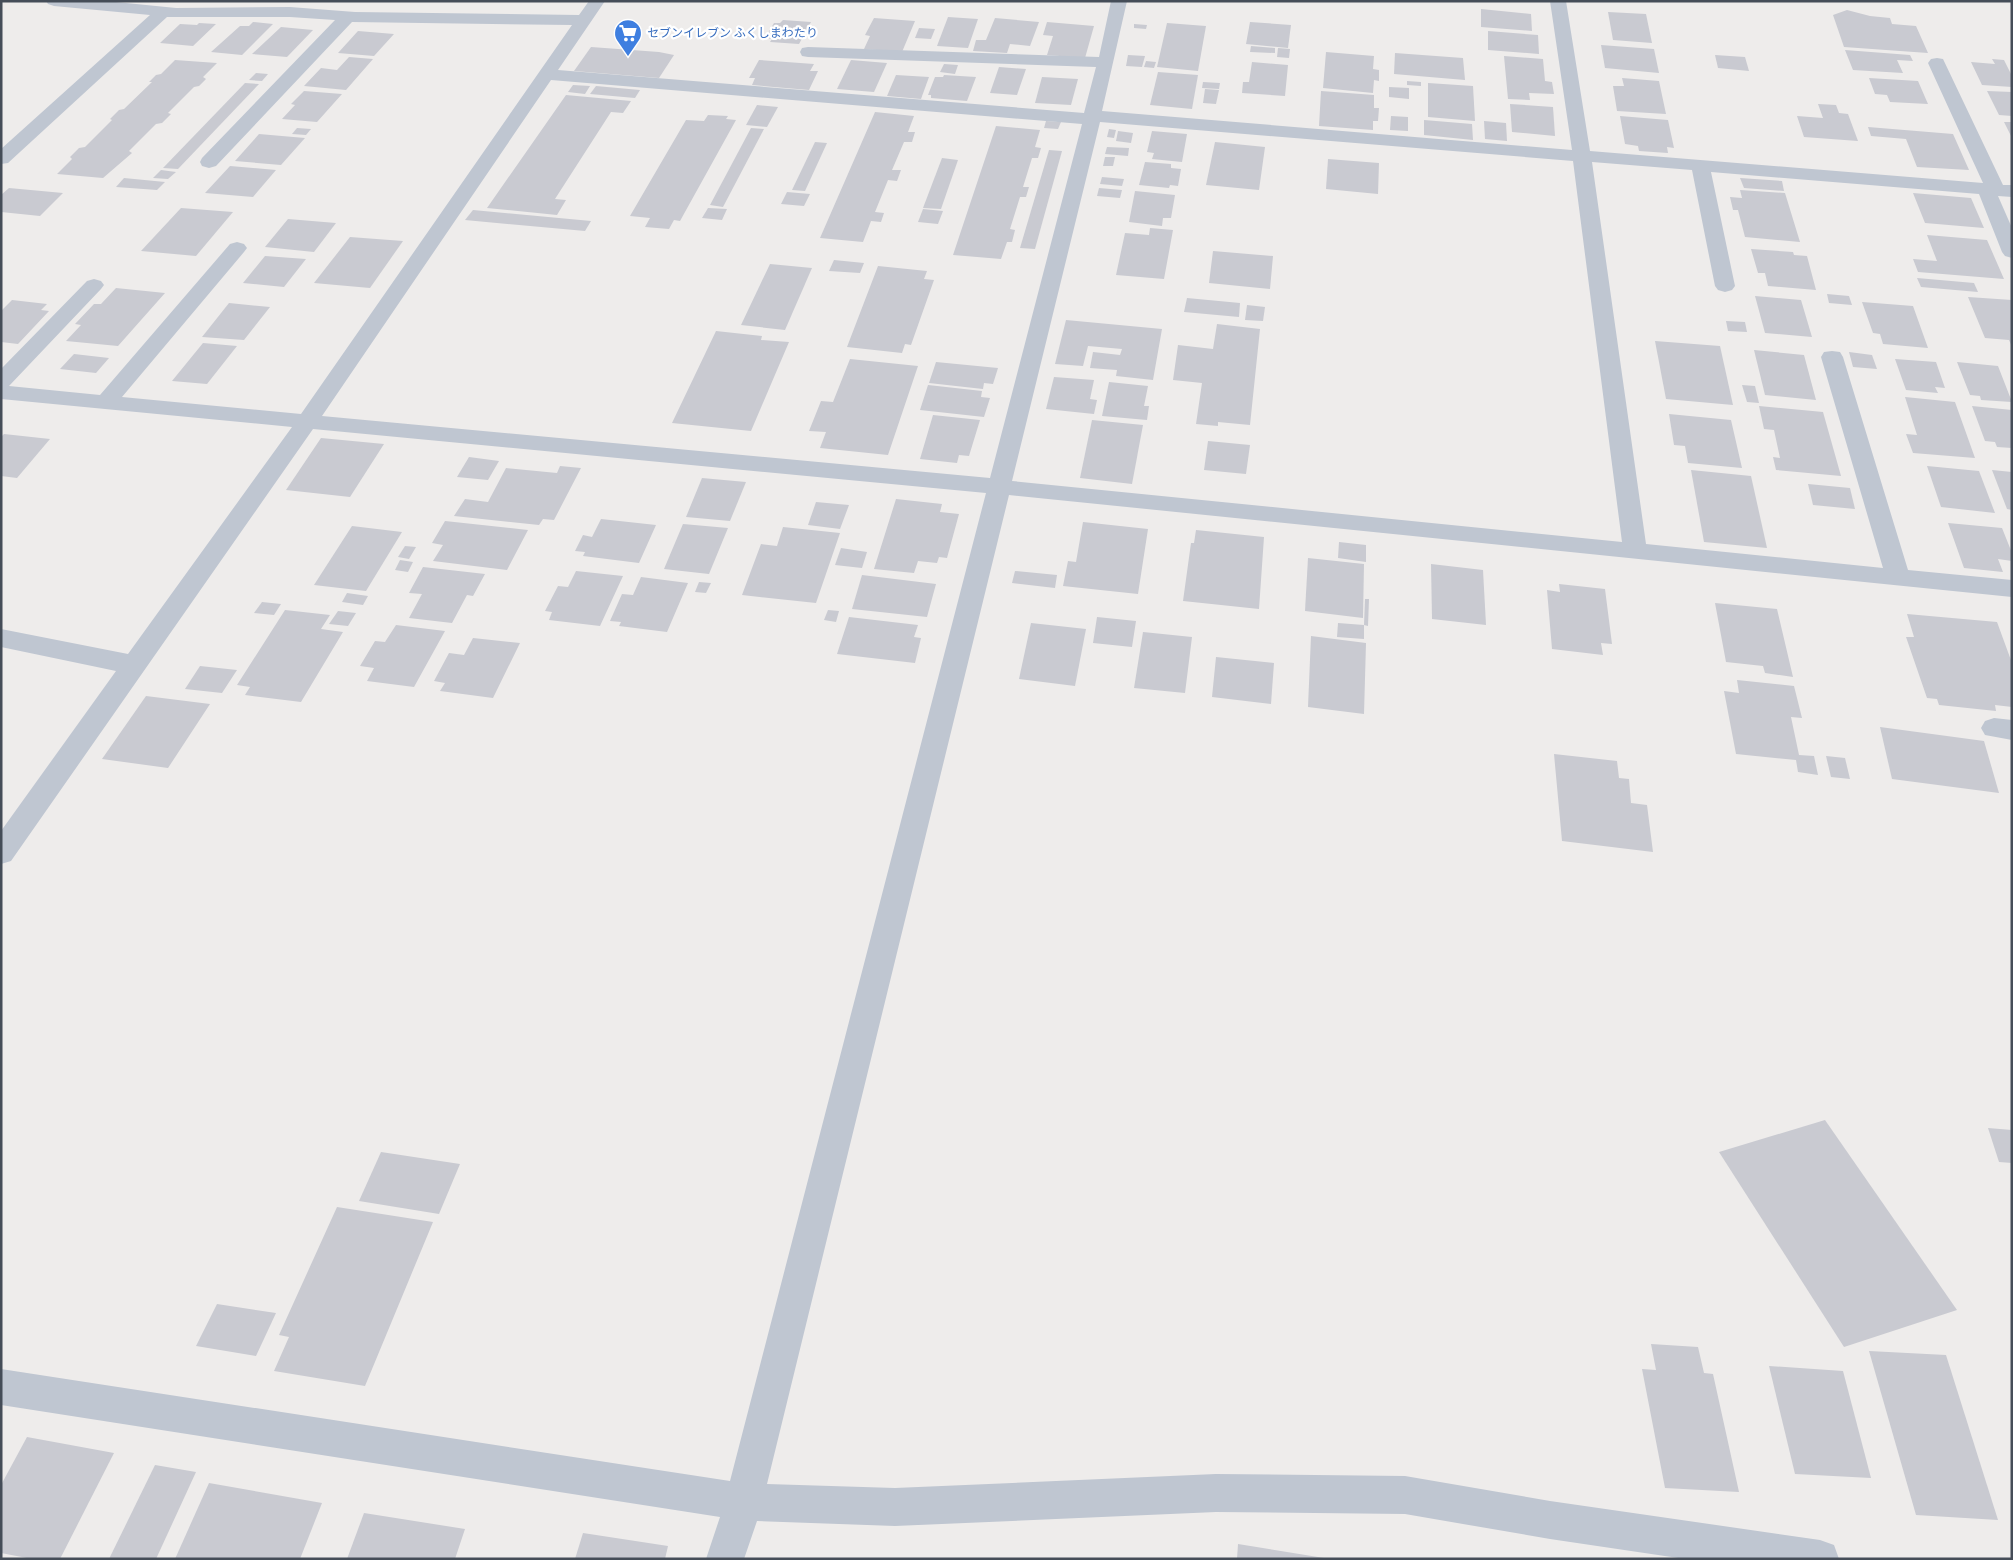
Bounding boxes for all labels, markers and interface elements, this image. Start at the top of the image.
supermarket icon: セブンイレブン ふくしまわたり [613,18,643,57]
place label: セブンイレブン ふくしまわたり [647,23,818,42]

